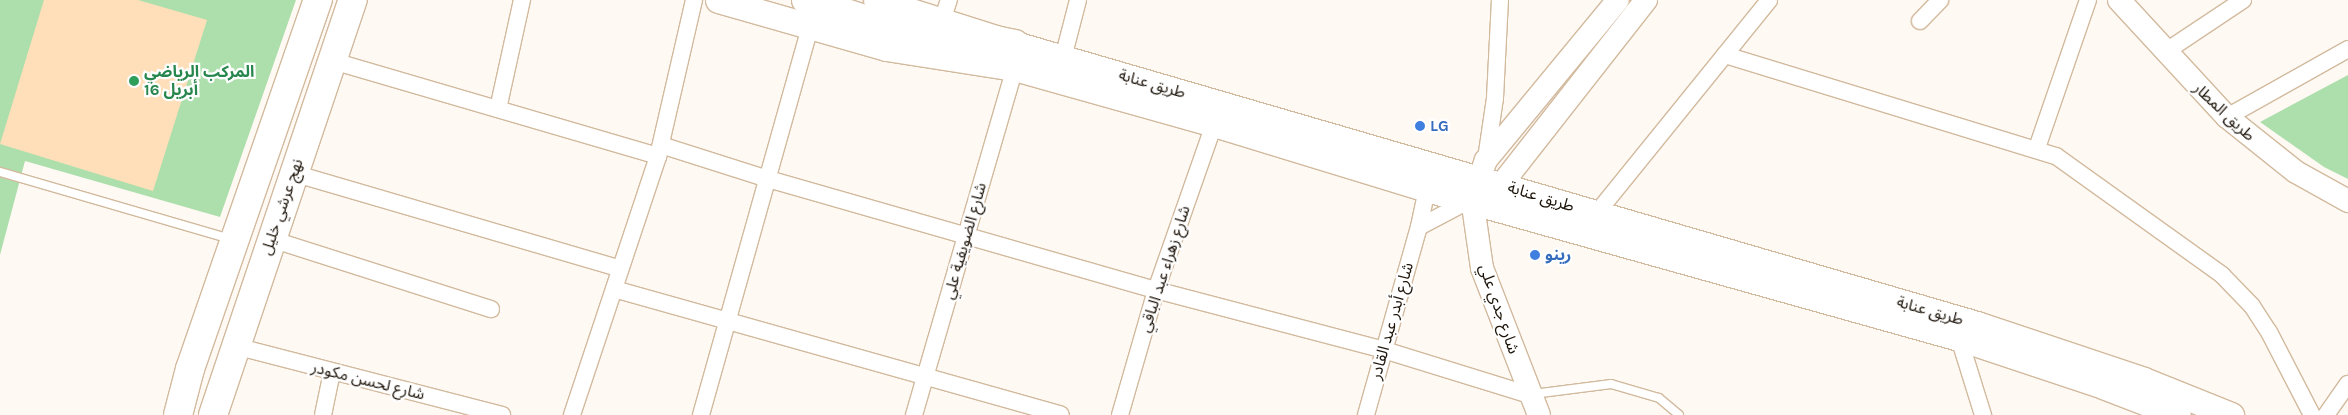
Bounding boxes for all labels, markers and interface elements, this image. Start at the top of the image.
place label: المركب الرياضي 16 أبريل [144,62,254,100]
street label: طريق عنابة [1116,65,1188,103]
marker: المركب الرياضي 16 أبريل [128,75,140,87]
street label: طريق المطار [2189,79,2259,145]
place label: LG [1430,116,1449,136]
marker: LG [1414,120,1426,132]
street label: نهج عرشي خليل [257,156,307,258]
street label: طريق عنابة [1505,178,1577,216]
street label: شارع الضويفية علي [939,180,991,302]
street label: شارع زهراء عبد الباقي [1135,203,1195,335]
place label: رينو [1545,245,1571,265]
marker: رينو [1529,249,1541,261]
street label: شارع أبدر عبد القادر [1366,260,1418,382]
street label: شارع جدي علي [1475,262,1523,356]
street label: طريق عنابة [1894,292,1966,330]
street label: شارع لحسن مكودر [309,358,427,404]

